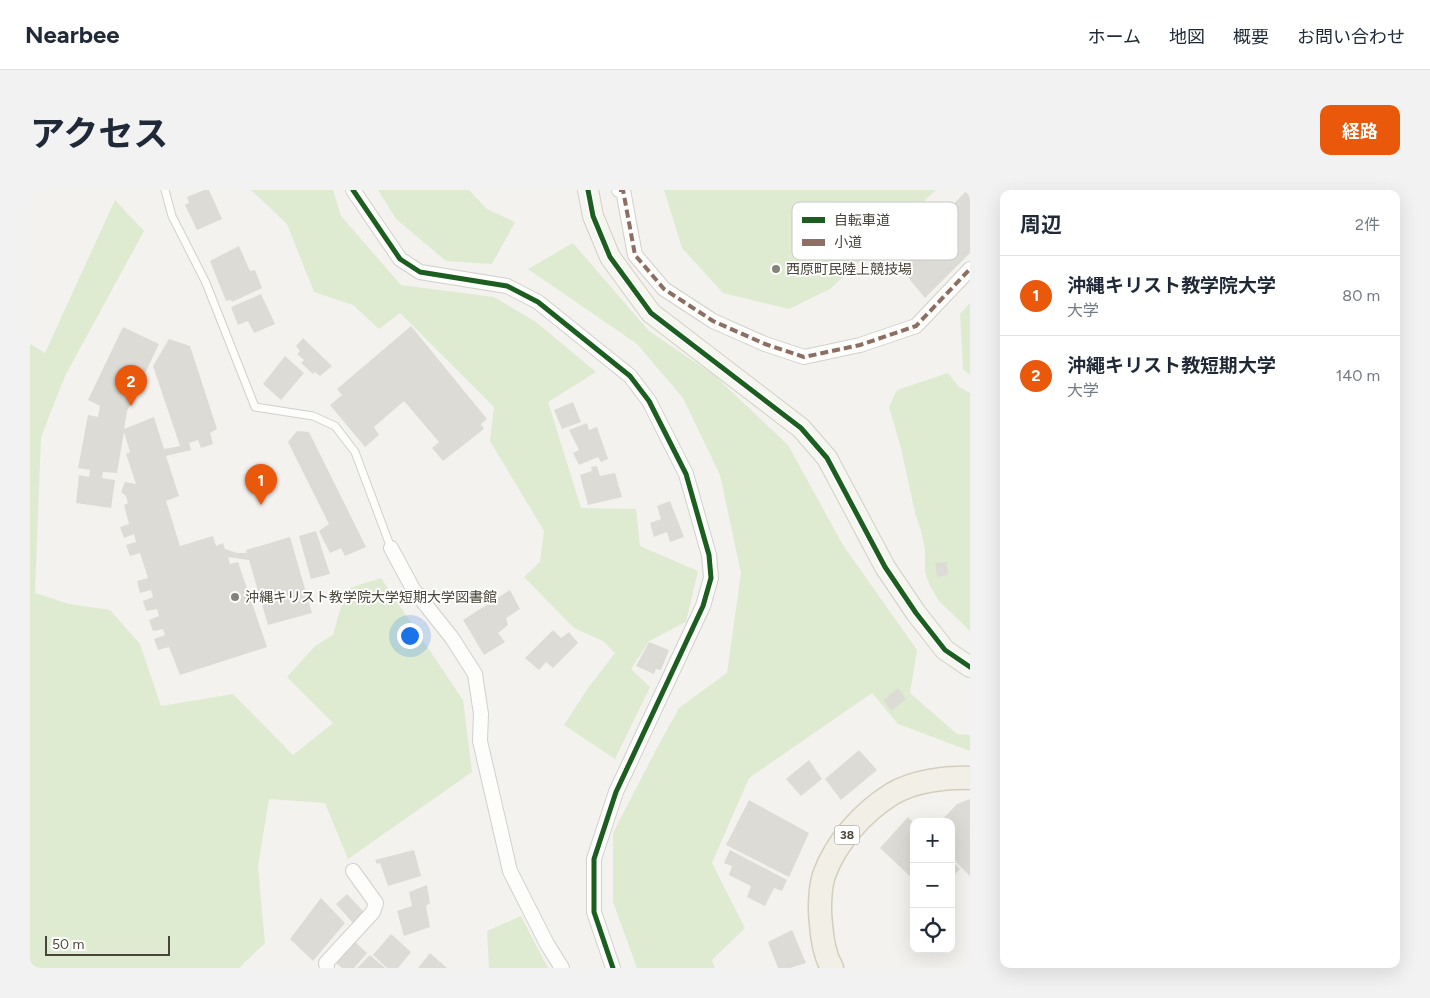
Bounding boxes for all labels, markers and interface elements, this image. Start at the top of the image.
text: Nearbee [25,20,120,49]
text: ホーム [1088,26,1141,48]
text: 地図 [1169,26,1205,48]
text: 概要 [1233,26,1269,48]
text: お問い合わせ [1297,26,1405,48]
button: 経路 [1320,105,1400,155]
text: アクセス [30,113,168,155]
legend [792,202,958,260]
text: 自転車道 [834,212,890,229]
text: 周辺 [1020,212,1062,237]
text: 2件 [1355,215,1380,234]
text: 小道 [834,234,862,251]
place label: 西原町民陸上競技場 [786,261,912,278]
marker: 西原町民陸上競技場 [770,263,782,275]
text: 沖縄キリスト教学院大学 [1067,274,1276,297]
text: 1 [1033,286,1039,305]
text: 80 m [1342,286,1380,305]
text: 大学 [1067,301,1099,320]
text: 沖繩キリスト教短期大学 [1067,354,1276,377]
pin: 2 [115,365,147,406]
text: 2 [1031,366,1041,385]
text: 140 m [1336,366,1380,385]
text: 大学 [1067,381,1099,400]
pin: 1 [245,464,277,505]
place label: 沖縄キリスト教学院大学短期大学図書館 [245,589,497,606]
marker: 沖縄キリスト教学院大学短期大学図書館 [229,591,241,603]
your location [397,623,423,649]
map controls [910,818,955,953]
button: + [910,818,955,863]
road number: 38 [834,826,860,844]
button: − [910,863,955,908]
button: locate [910,908,955,953]
scale bar [45,933,170,956]
text: 50 m [52,936,84,953]

